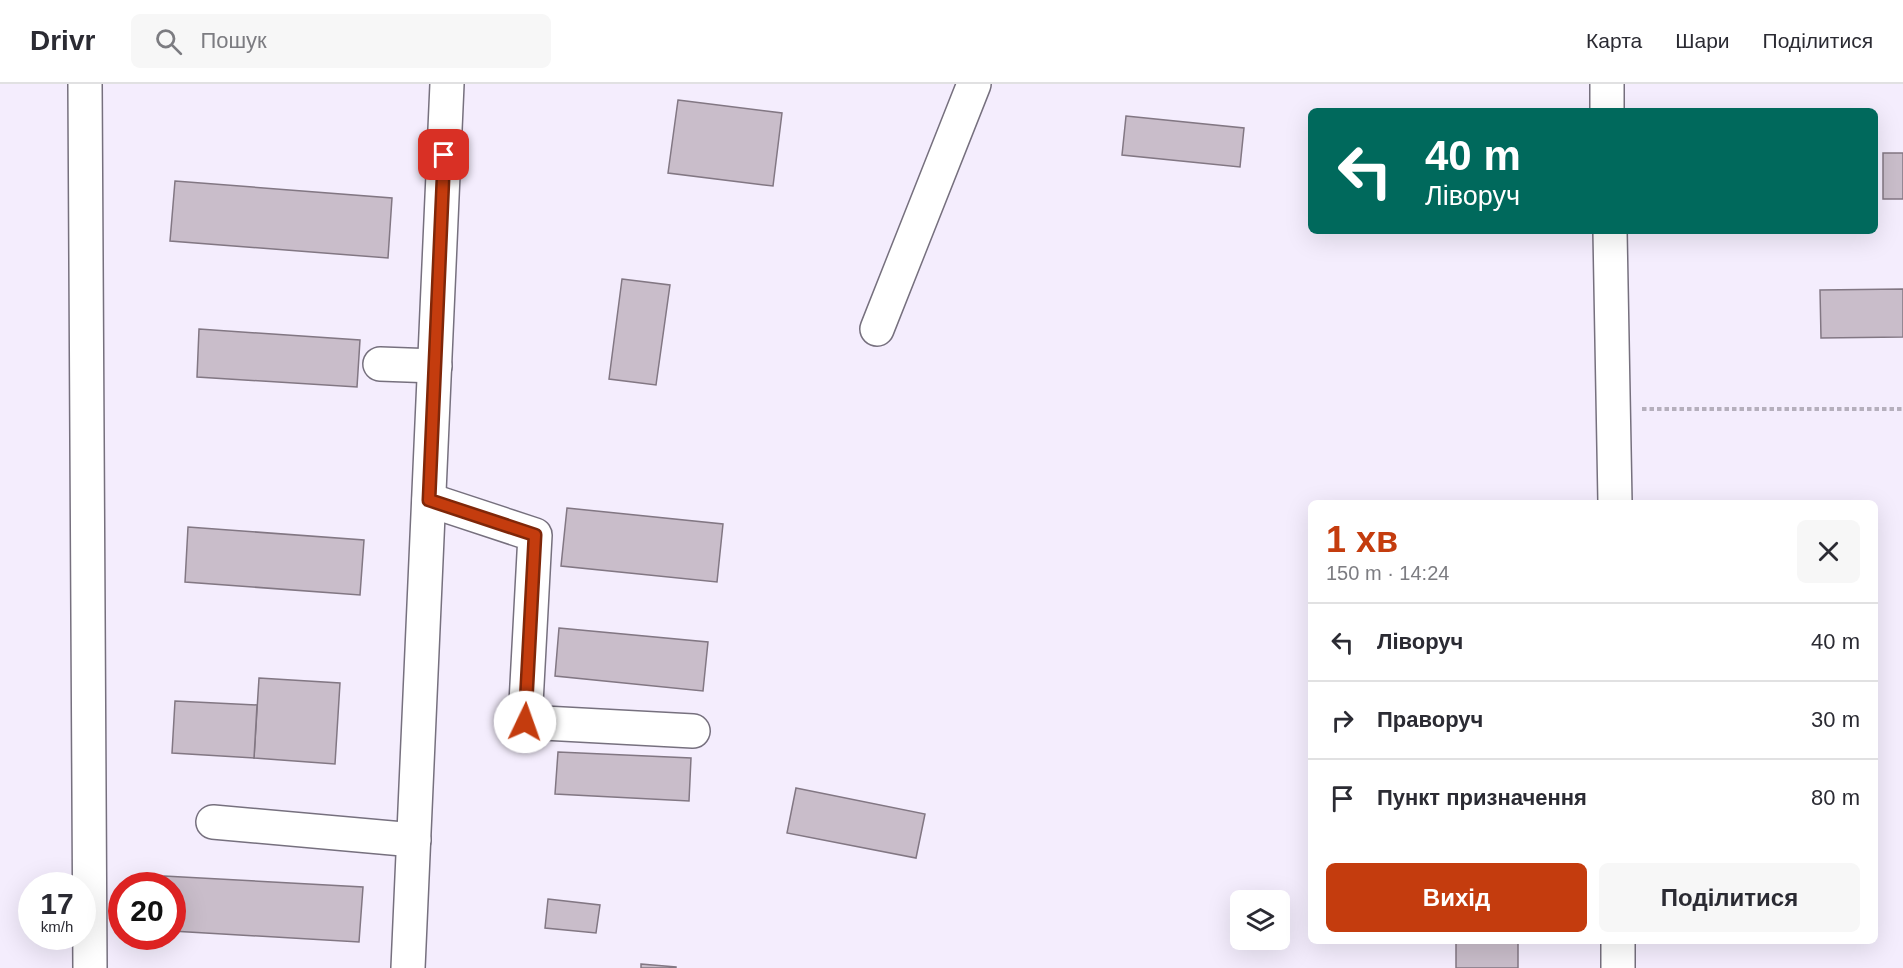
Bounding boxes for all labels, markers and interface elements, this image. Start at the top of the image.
search box [131,14,551,68]
text: Drivr [30,25,95,56]
icon: search [152,25,185,58]
text: Пошук [200,28,267,53]
text: Карта [1586,29,1642,52]
text: Шари [1675,29,1730,52]
text: Поділитися [1763,29,1873,52]
pin [418,129,469,180]
icon: left [1326,132,1404,210]
text: 40 m [1425,132,1521,179]
icon: arrive [427,138,460,171]
text: Ліворуч [1425,181,1520,211]
text: 1 хв [1326,519,1398,560]
button: close [1797,520,1860,583]
text: 150 m · 14:24 [1326,562,1449,584]
icon: left [1326,626,1359,659]
text: Ліворуч [1377,629,1463,654]
text: 40 m [1811,629,1860,654]
position arrow [493,690,557,754]
icon: right [1326,704,1359,737]
text: Праворуч [1377,707,1483,732]
text: 30 m [1811,707,1860,732]
icon: arrive [1326,782,1359,815]
text: Пункт призначення [1377,785,1587,810]
text: 80 m [1811,785,1860,810]
button: Вихід [1326,863,1587,932]
button: Поділитися [1599,863,1860,932]
speed limit sign: 20 [108,872,186,950]
text: 17 [40,887,74,920]
map controls [1230,890,1290,950]
button: layers [1230,890,1290,950]
text: km/h [41,918,73,935]

